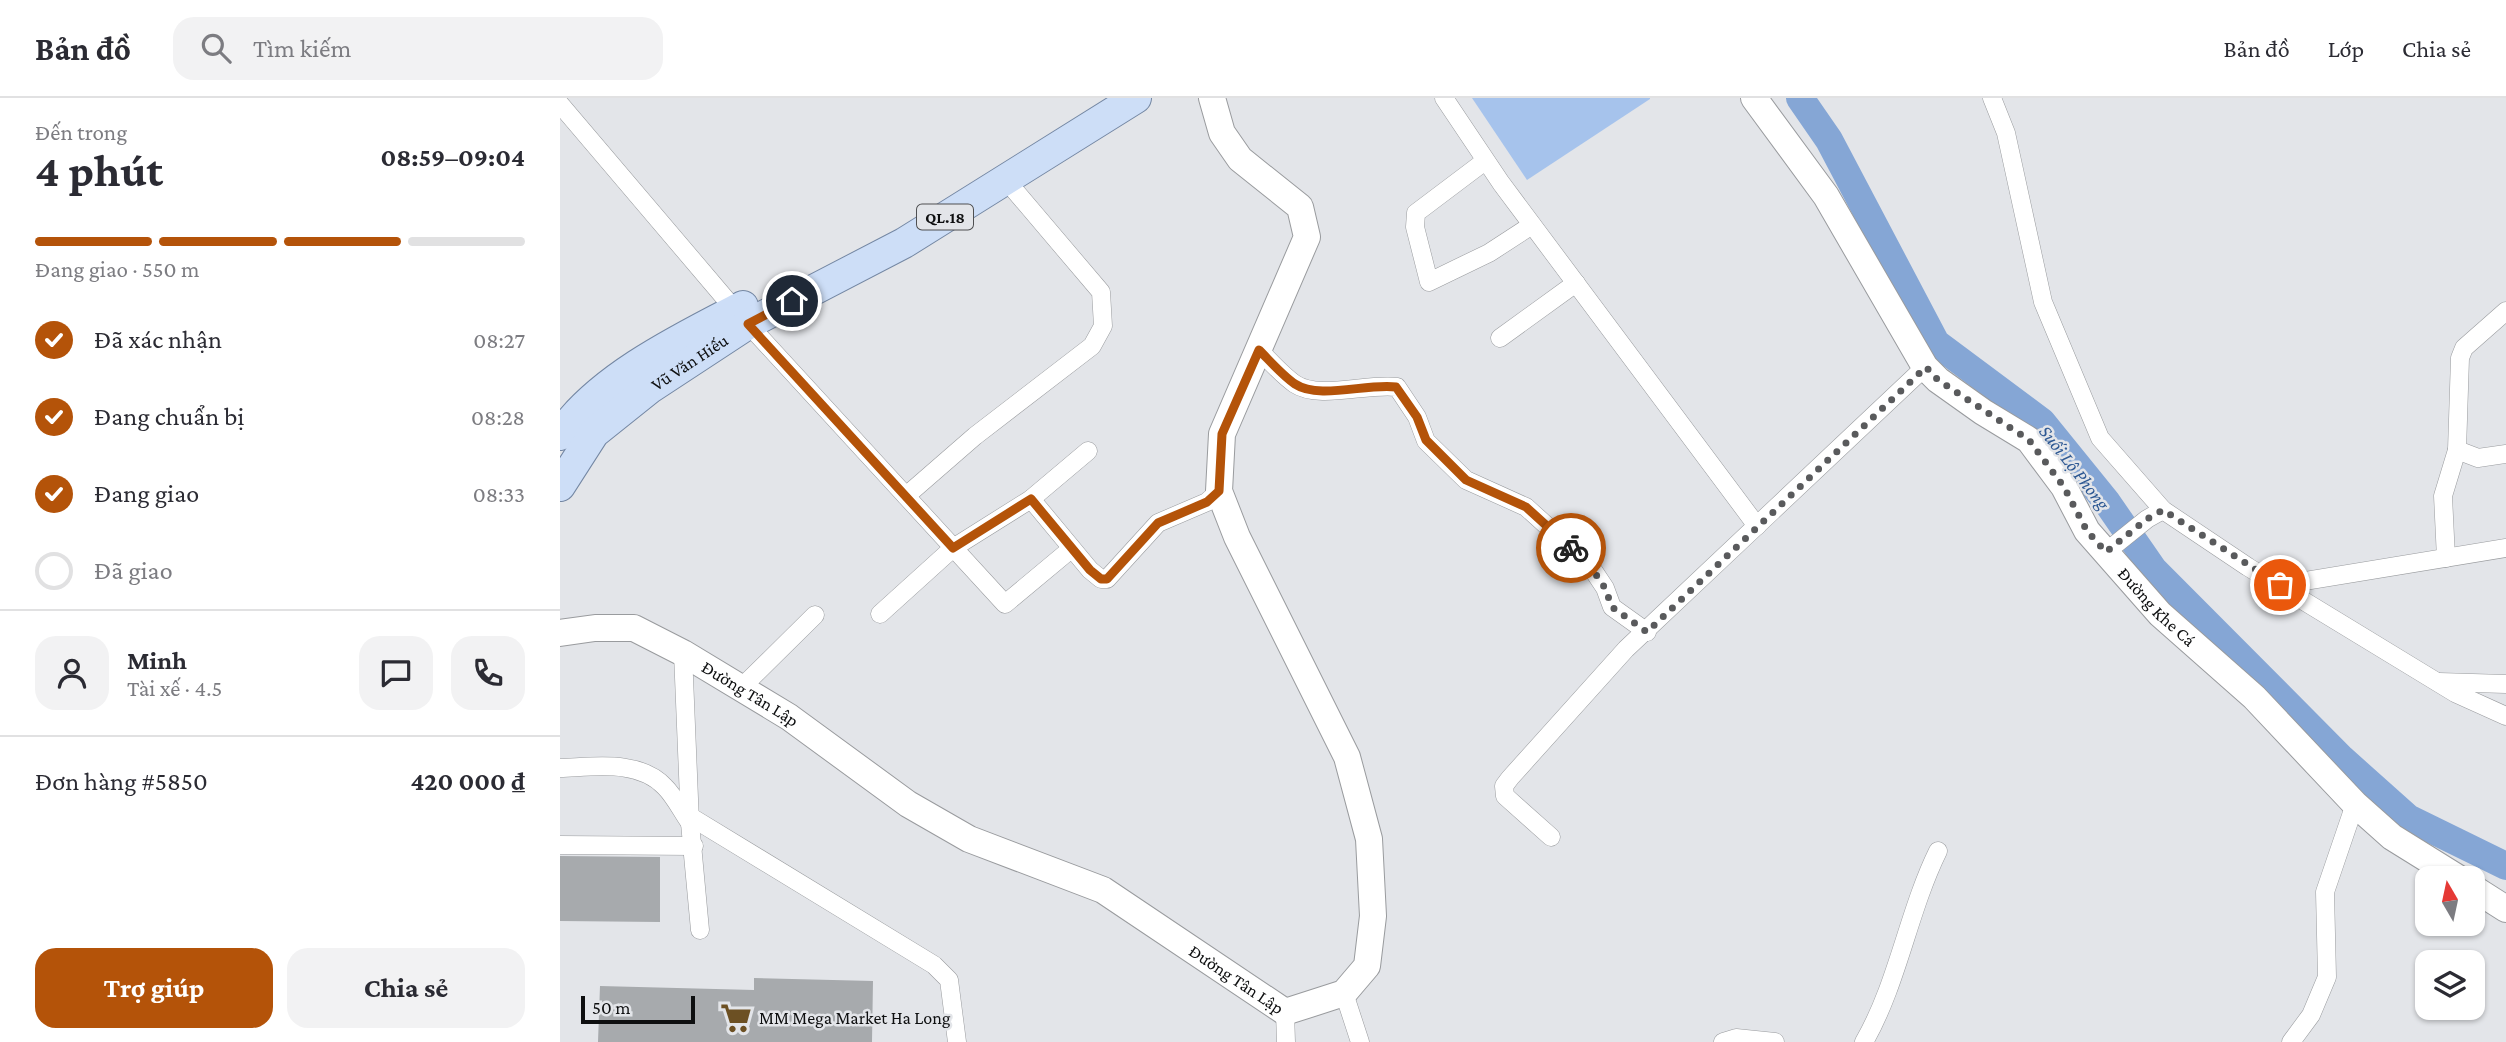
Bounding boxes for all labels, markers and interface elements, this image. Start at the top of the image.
search box [173,17,663,80]
icon: search [197,29,235,67]
text: Bản đồ [35,30,131,67]
text: Tìm kiếm [253,34,351,63]
text: Bản đồ [2223,35,2290,62]
text: Lớp [2328,35,2364,62]
text: Chia sẻ [2402,35,2471,62]
text: Đến trong [35,119,127,145]
text: 08:59–09:04 [380,143,525,172]
text: 4 phút [35,145,163,196]
road number: QL.18 [917,204,973,230]
text: Đang giao · 550 m [35,256,199,282]
pin [762,271,822,331]
icon: home [773,282,811,320]
icon: check [35,321,73,359]
text: Đã xác nhận [94,325,222,354]
text: 08:27 [473,327,525,353]
street label: Vũ Văn Hiếu [647,330,732,395]
icon: check [35,398,73,436]
text: Đang chuẩn bị [94,402,244,431]
text: 08:28 [471,404,525,430]
water label: Suối Lộ Phong [2035,421,2114,514]
icon: check [35,475,73,513]
text: Đang giao [94,479,199,508]
text: 08:33 [473,481,525,507]
courier [1536,513,1606,583]
icon: bike [1552,529,1590,567]
pin [2250,555,2310,615]
text: Đã giao [94,556,173,585]
street label: Đường Khe Cá [2114,563,2199,650]
icon: bag [2261,566,2299,604]
button: person [35,636,109,710]
button: chat [359,636,433,710]
button: phone [451,636,525,710]
text: Minh [127,646,187,675]
street label: Đường Tân Lập [698,657,803,731]
text: Tài xế · 4.5 [127,675,222,701]
text: Đơn hàng #5850 [35,767,208,796]
text: 420 000 ₫ [411,767,525,796]
north arrow [2415,866,2485,936]
map controls [2415,866,2485,1020]
street label: Đường Tân Lập [1185,941,1288,1018]
button: Trợ giúp [35,948,273,1028]
button: Chia sẻ [287,948,525,1028]
button: layers [2415,950,2485,1020]
scale bar [581,993,695,1025]
text: 50 m [592,997,631,1018]
supermarket icon: MM Mega Market Ha Long [719,1001,753,1035]
place label: MM Mega Market Ha Long [759,1008,951,1028]

